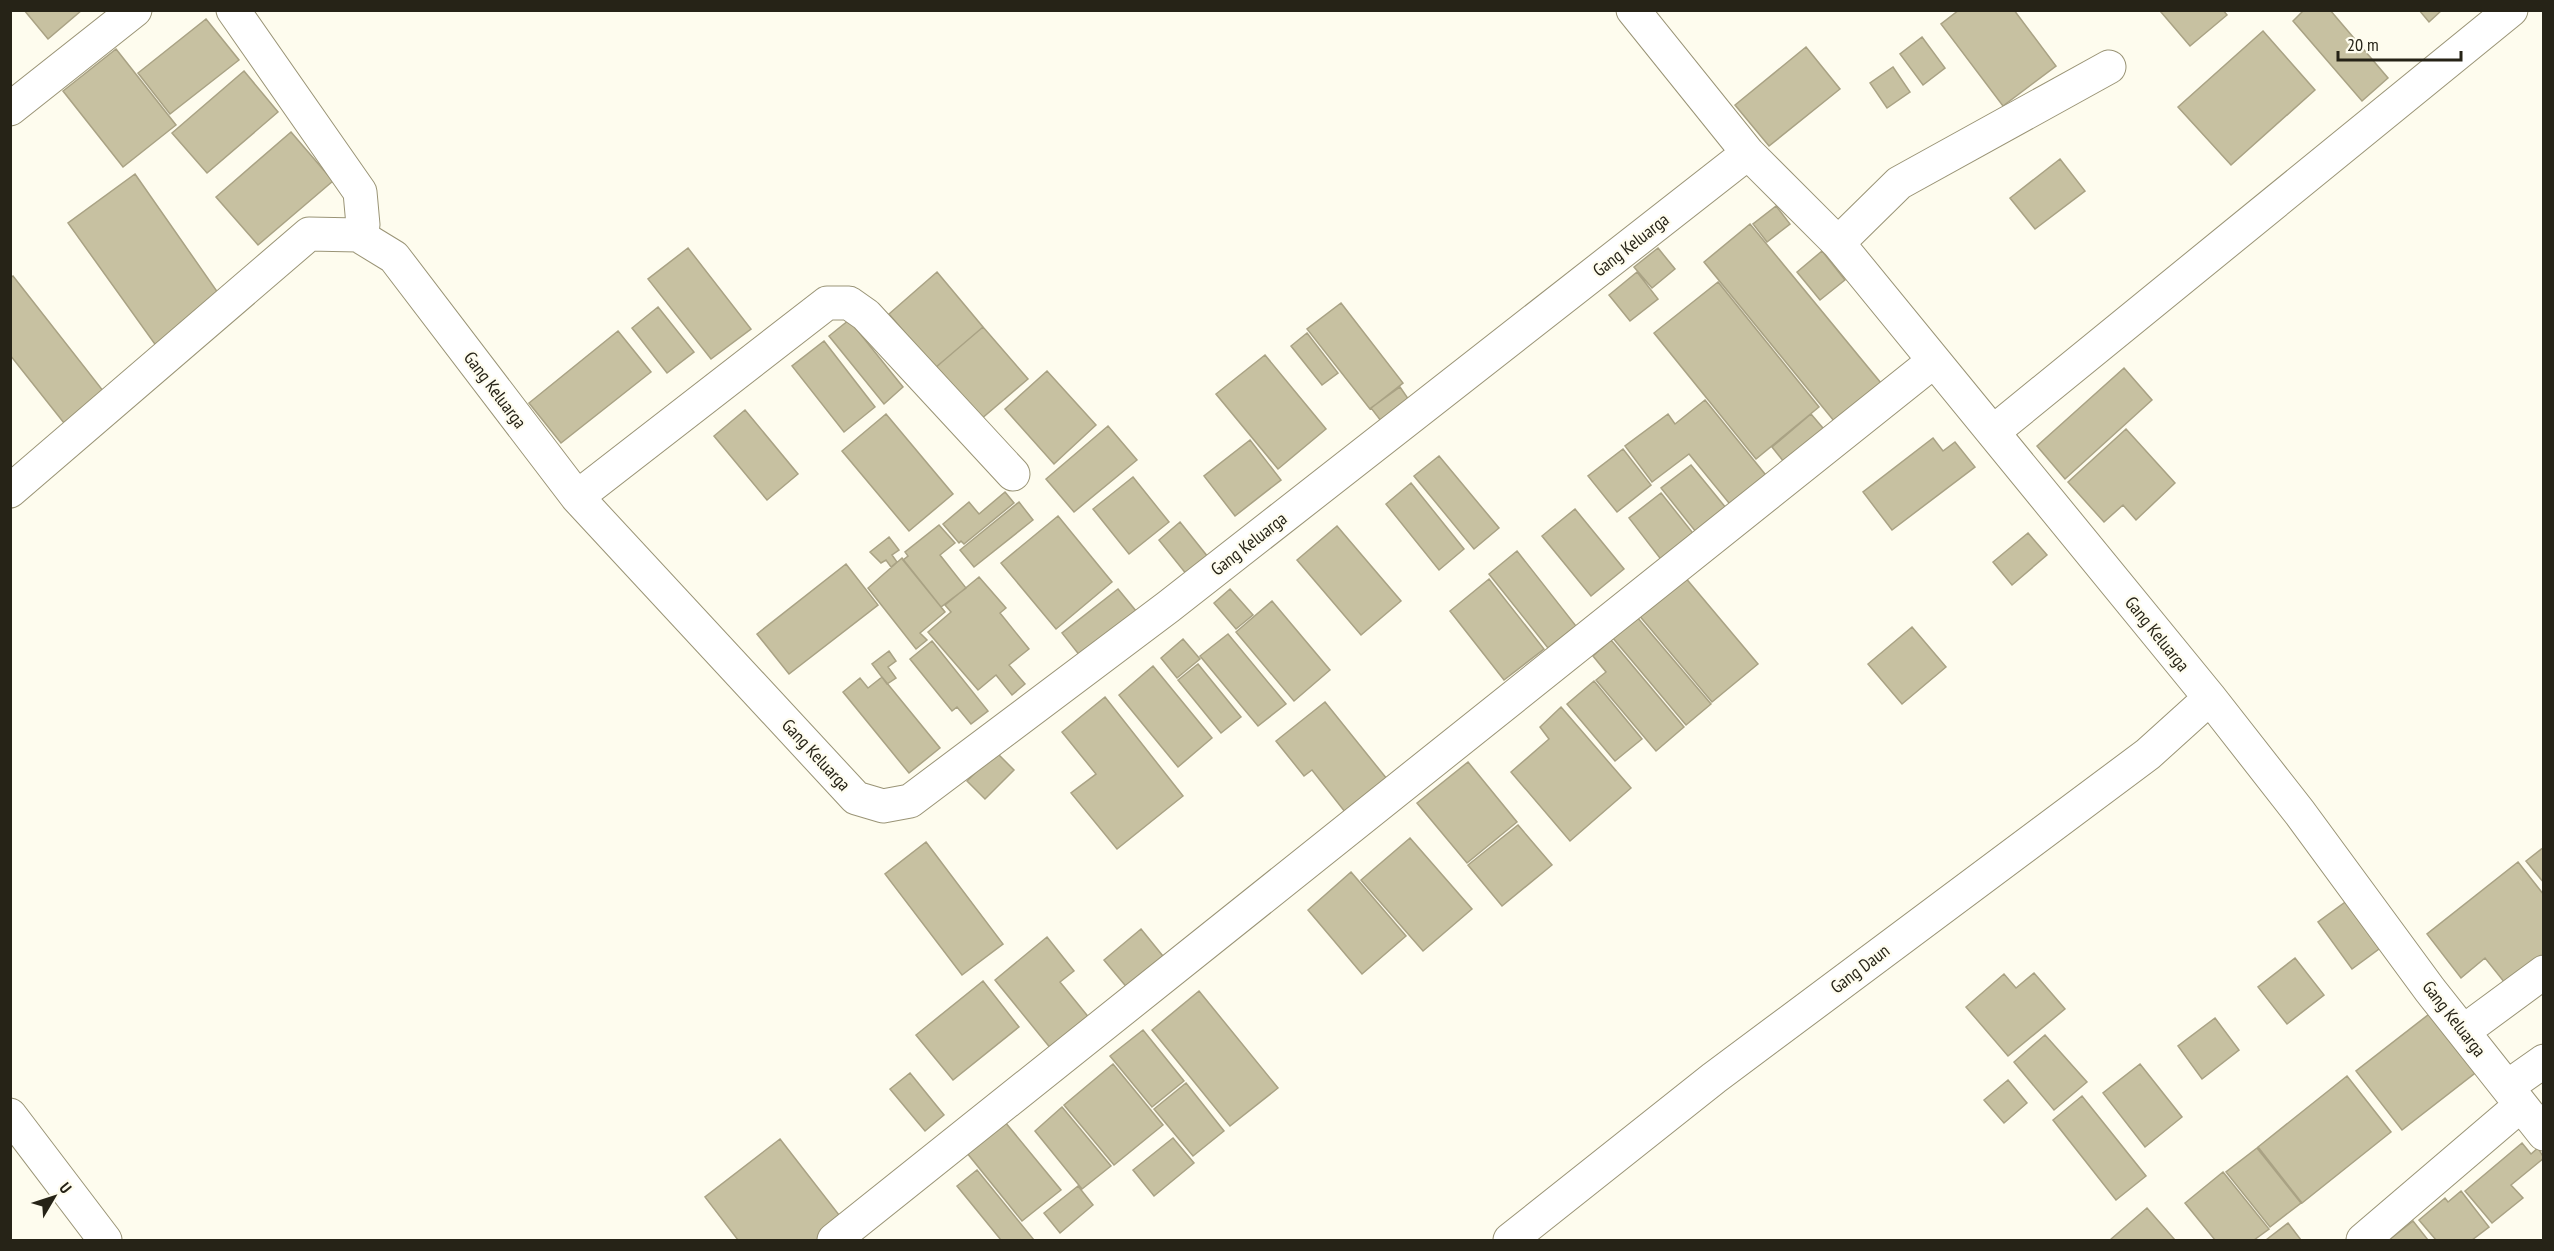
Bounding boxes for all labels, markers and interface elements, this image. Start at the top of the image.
scale bar [2338,24,2461,62]
text: 20 m [2347,33,2379,56]
street label: Gang Keluarga [1588,208,1673,281]
street label: Gang Keluarga [459,347,532,433]
street label: Gang Keluarga [1206,507,1291,580]
street label: Gang Keluarga [2120,591,2195,676]
street label: Gang Keluarga [777,714,856,796]
street label: Gang Daun [1826,939,1894,998]
street label: Gang Keluarga [2418,976,2491,1061]
north arrow [24,1167,84,1227]
text: U [55,1178,76,1197]

